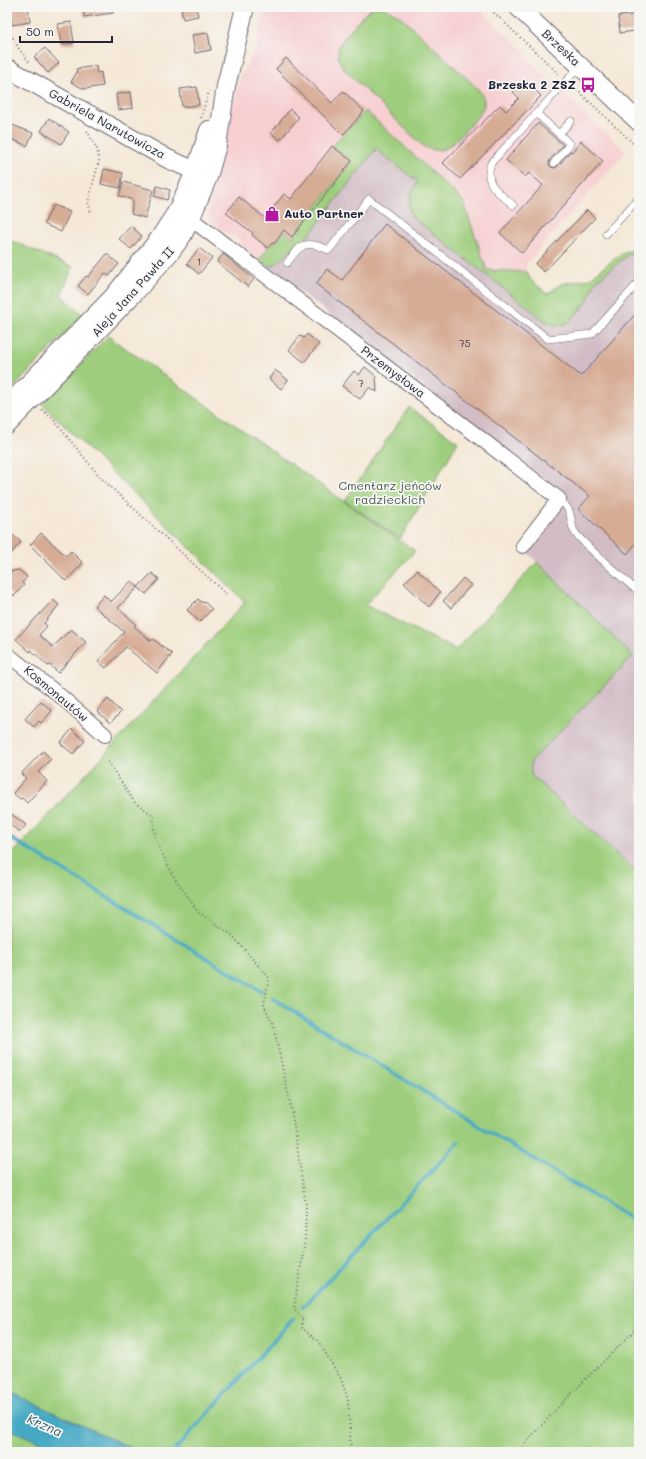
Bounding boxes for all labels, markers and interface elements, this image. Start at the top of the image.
scale bar [20,18,112,44]
text: 50 m [26,23,54,39]
street label: Brzeska [539,25,584,69]
place label: Brzeska 2 ZSZ [488,76,576,92]
bus stop icon: Brzeska 2 ZSZ [579,76,597,94]
street label: Gabriela Narutowicza [46,84,169,162]
shop icon: Auto Partner [263,205,281,223]
place label: Auto Partner [284,205,364,221]
street label: Aleja Jana Pawła II [88,243,177,340]
house number: 1 [197,254,201,268]
house number: 75 [459,336,471,350]
street label: Przemysłowa [358,342,429,401]
house number: 7 [358,376,364,390]
park label: Cmentarz jeńców radzieckich [338,477,442,507]
street label: Kosmonautów [21,662,92,725]
water label: Krzna [25,1409,66,1440]

